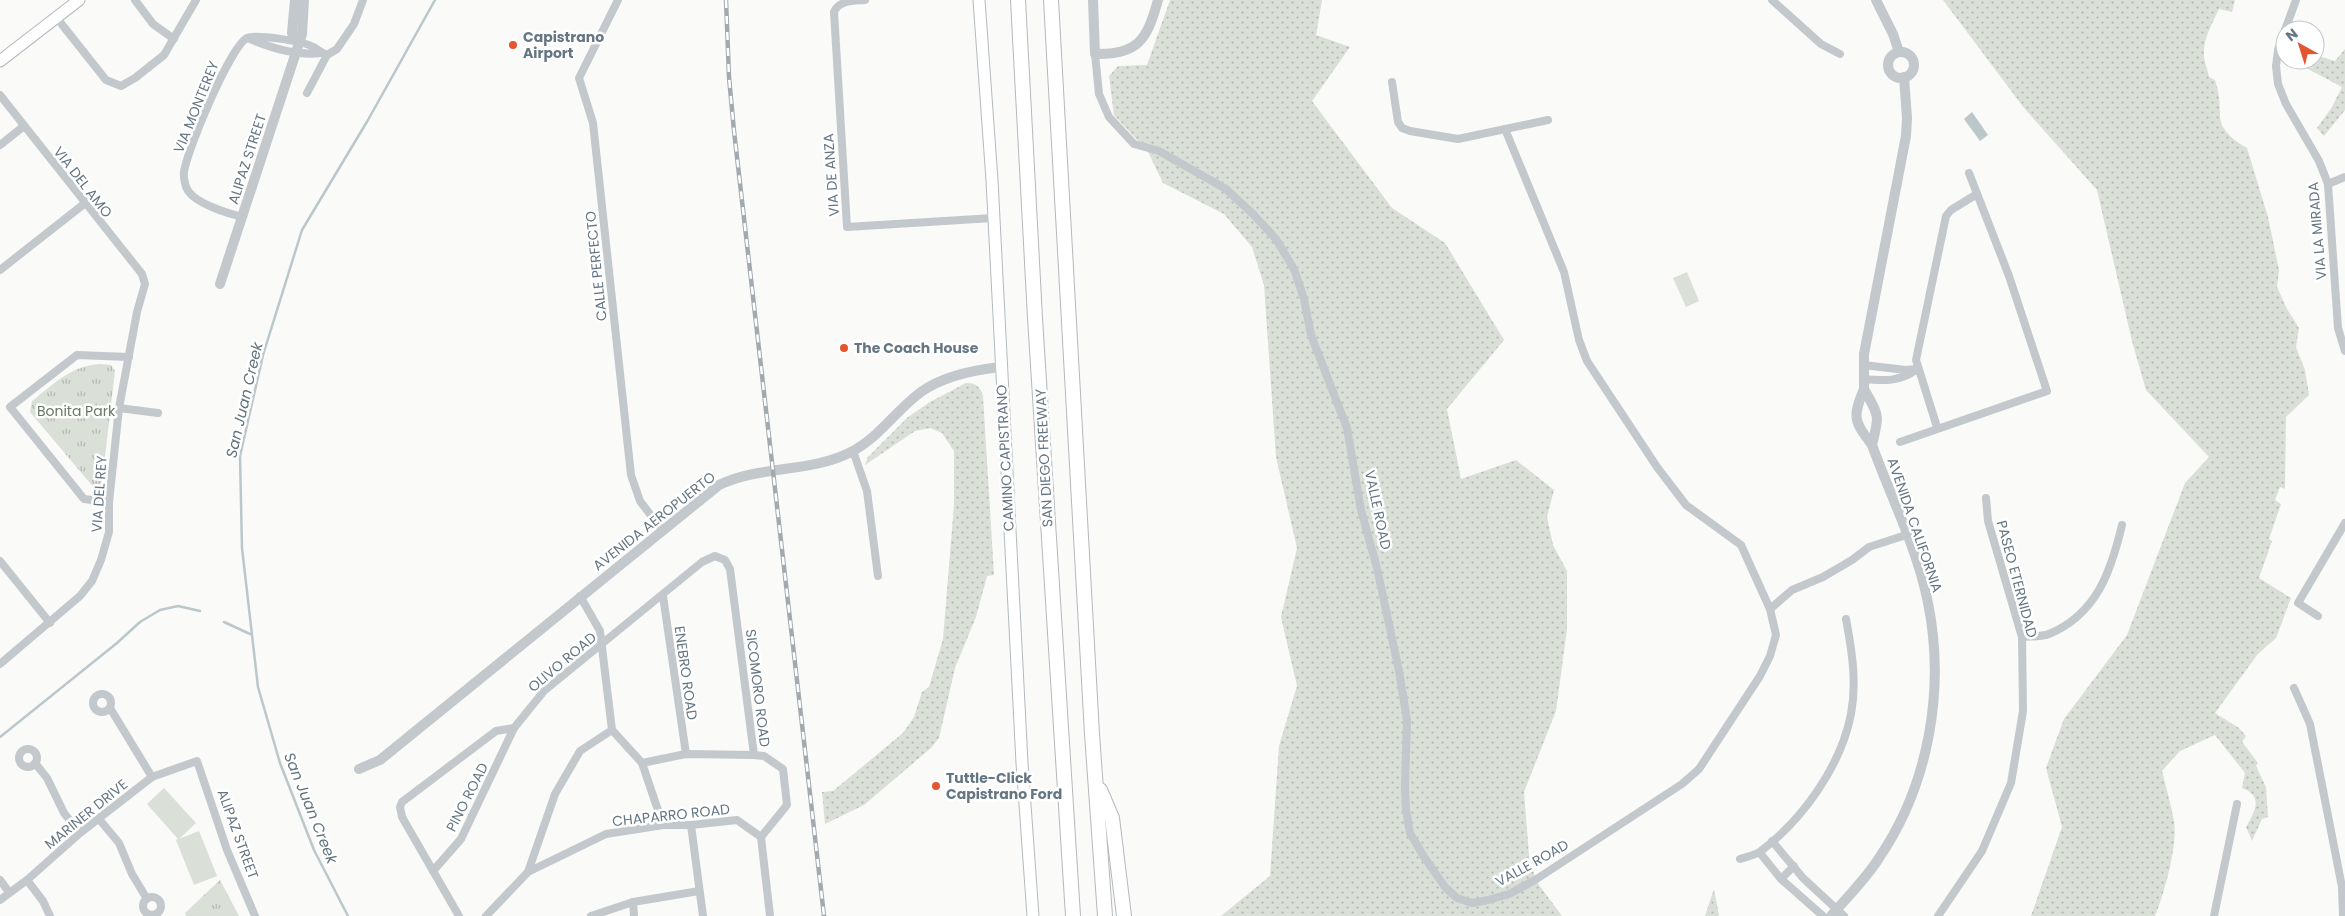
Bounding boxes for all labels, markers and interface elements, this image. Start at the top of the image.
north arrow [2275,20,2325,70]
text: N [2281,24,2302,46]
place label: Capistrano Airport [523,27,604,63]
marker: Capistrano Airport [507,39,519,51]
street label: VIA MONTEREY [168,58,224,156]
street label: ALIPAZ STREET [223,111,271,207]
street label: VIA DE ANZA [818,133,844,217]
street label: VIA DEL AMO [49,142,117,222]
street label: VIA LA MIRADA [2303,181,2331,281]
street label: CALLE PERFECTO [580,210,612,322]
place label: The Coach House [854,338,979,358]
water label: San Juan Creek [220,339,268,460]
marker: The Coach House [838,342,850,354]
street label: CAMINO CAPISTRANO [991,384,1019,532]
street label: SAN DIEGO FREEWAY [1030,388,1058,528]
park label: Bonita Park [37,401,116,421]
street label: VIA DEL REY [86,455,112,533]
street label: AVENIDA CALIFORNIA [1883,455,1947,595]
street label: AVENIDA AEROPUERTO [589,467,719,575]
street label: VALLE ROAD [1360,468,1396,552]
street label: PASEO ETERNIDAD [1992,518,2042,640]
street label: ENEBRO ROAD [669,625,703,721]
street label: OLIVO ROAD [524,627,601,697]
street label: SICOMORO ROAD [741,628,775,748]
water label: San Juan Creek [279,749,343,868]
street label: PINO ROAD [441,759,493,835]
place label: Tuttle-Click Capistrano Ford [946,768,1062,804]
street label: MARINER DRIVE [40,774,132,854]
marker: Tuttle-Click Capistrano Ford [930,780,942,792]
street label: ALIPAZ STREET [213,786,264,882]
street label: CHAPARRO ROAD [611,799,731,831]
street label: VALLE ROAD [1492,835,1572,891]

